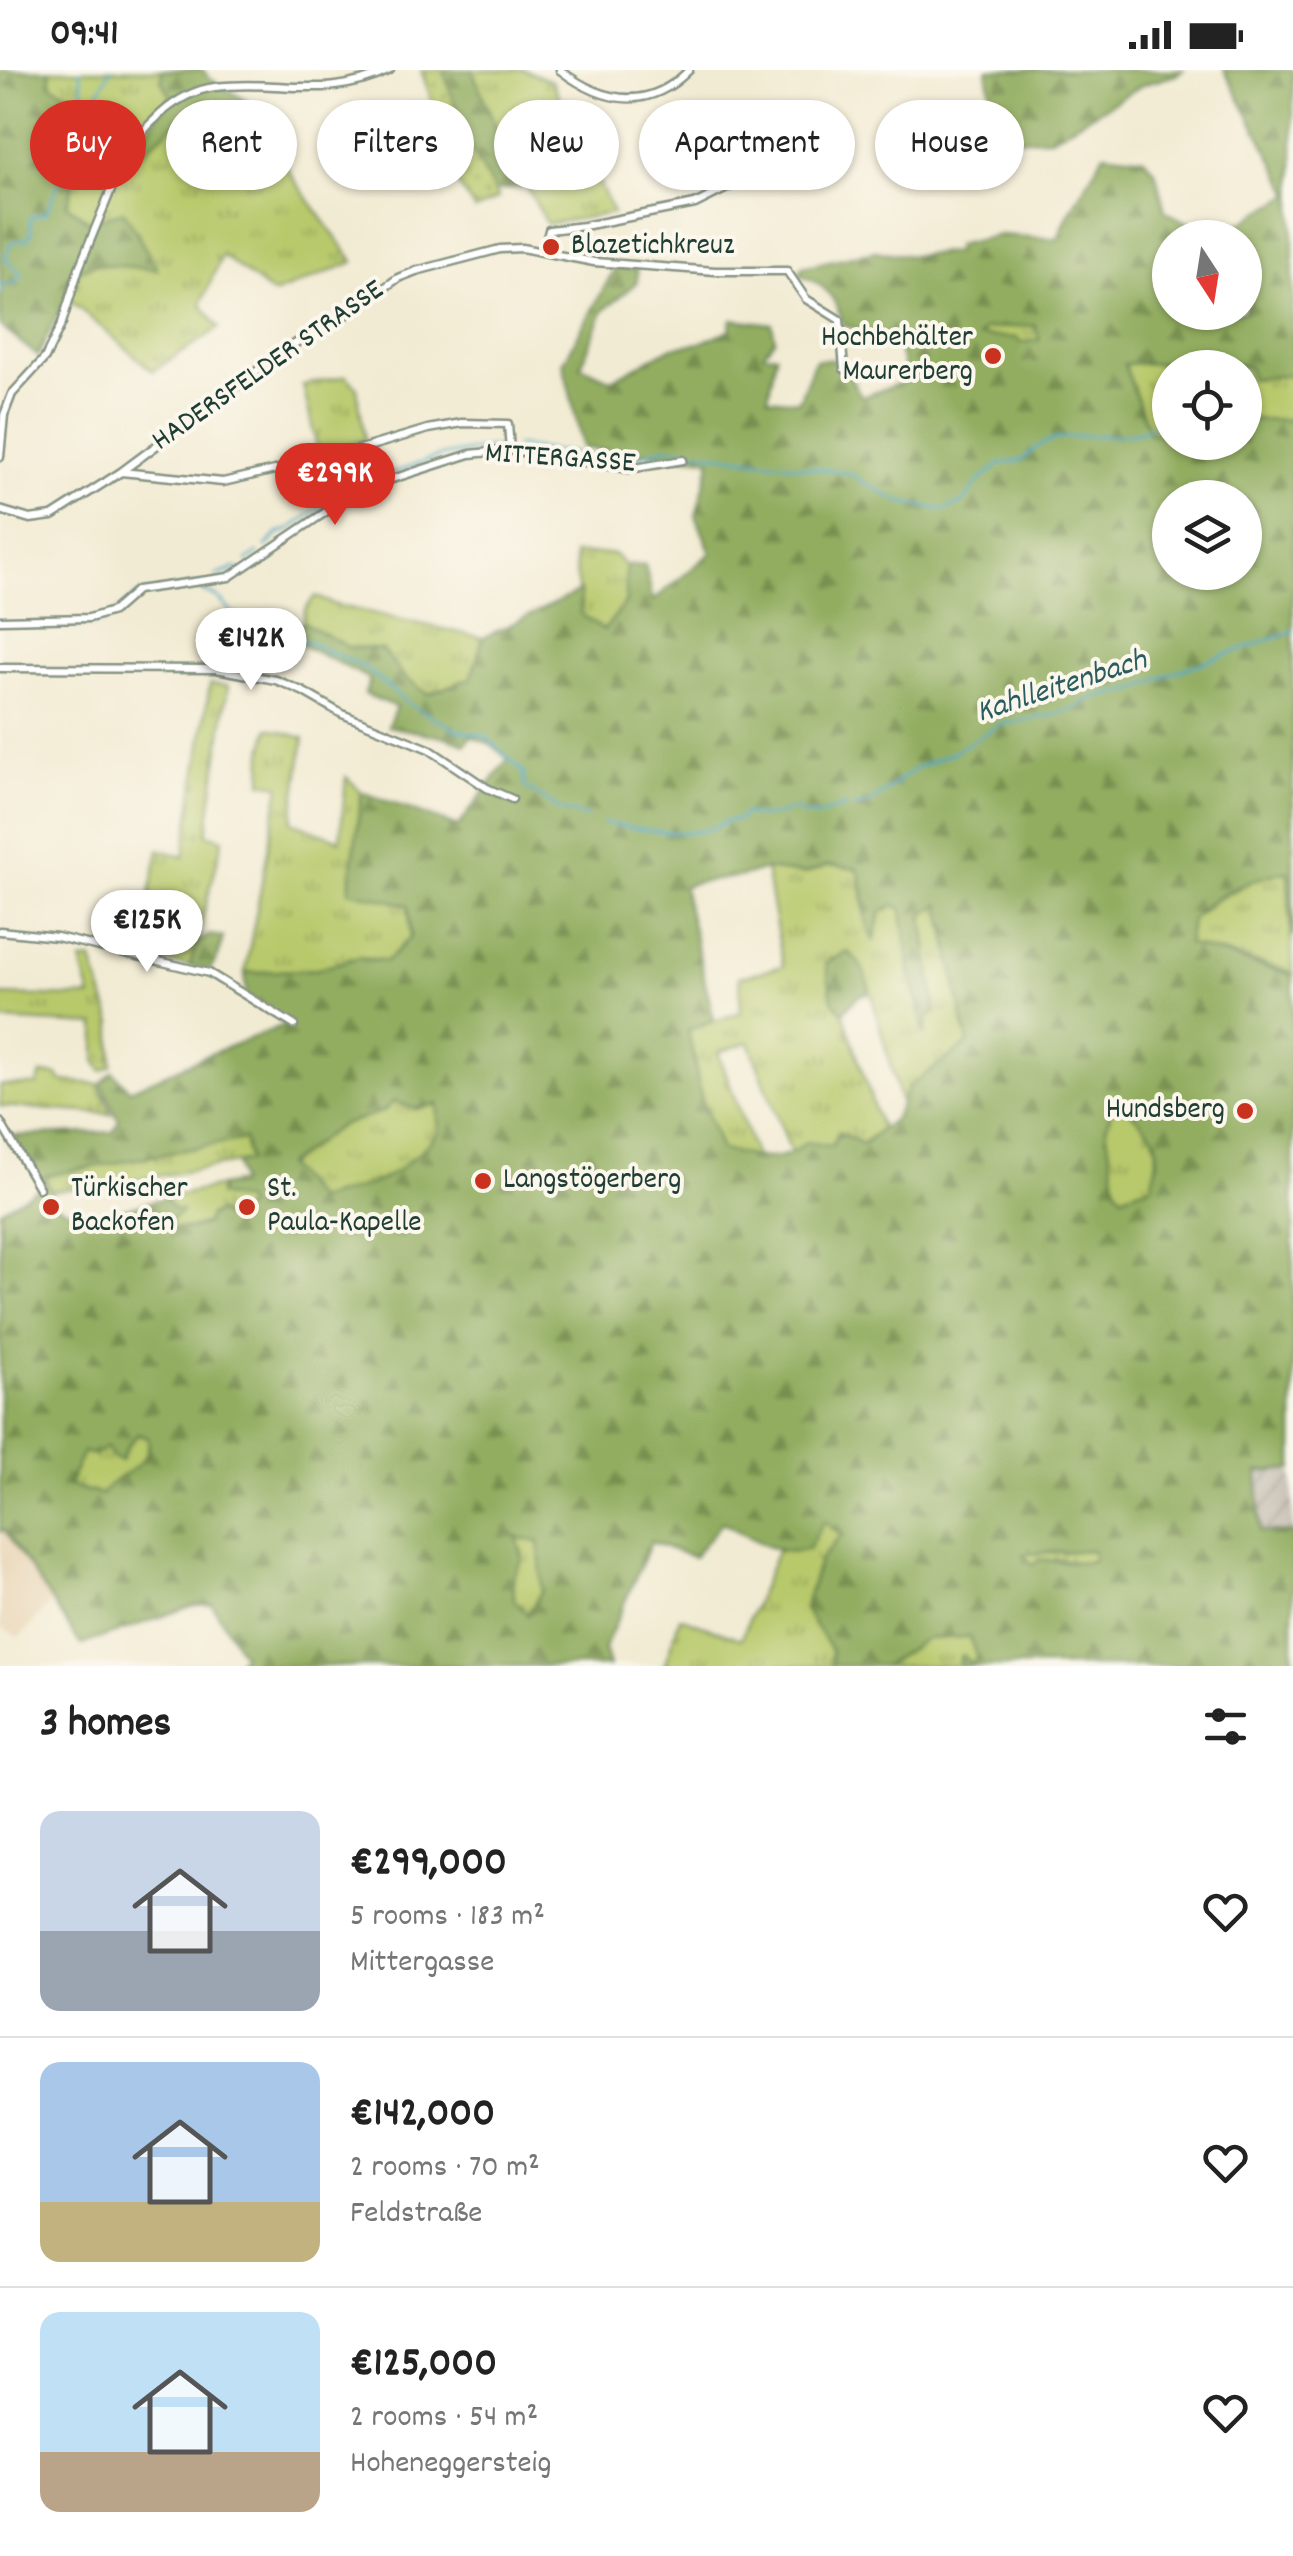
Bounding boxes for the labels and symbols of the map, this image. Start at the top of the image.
north arrow [1152,220,1262,330]
place label: Blazetichkreuz [571,226,735,269]
marker: Blazetichkreuz [540,236,562,258]
street label: HADERSFELDER STRASSE [144,270,394,463]
place label: Hochbehälter Maurerberg [821,318,973,395]
marker: Hochbehälter Maurerberg [982,345,1004,367]
street label: MITTERGASSE [483,433,637,487]
pin: €299K [265,443,405,528]
pin: €142K [181,608,321,693]
water label: Kahlleitenbach [971,638,1154,737]
pin: €125K [77,890,217,975]
place label: Hundsberg [1106,1090,1225,1133]
marker: Hundsberg [1234,1100,1256,1122]
place label: Langstögerberg [503,1160,681,1203]
place label: Türkischer Backofen [71,1169,188,1246]
place label: St. Paula-Kapelle [267,1169,422,1246]
marker: Langstögerberg [472,1170,494,1192]
marker: Türkischer Backofen [40,1196,62,1218]
marker: St. Paula-Kapelle [236,1196,258,1218]

